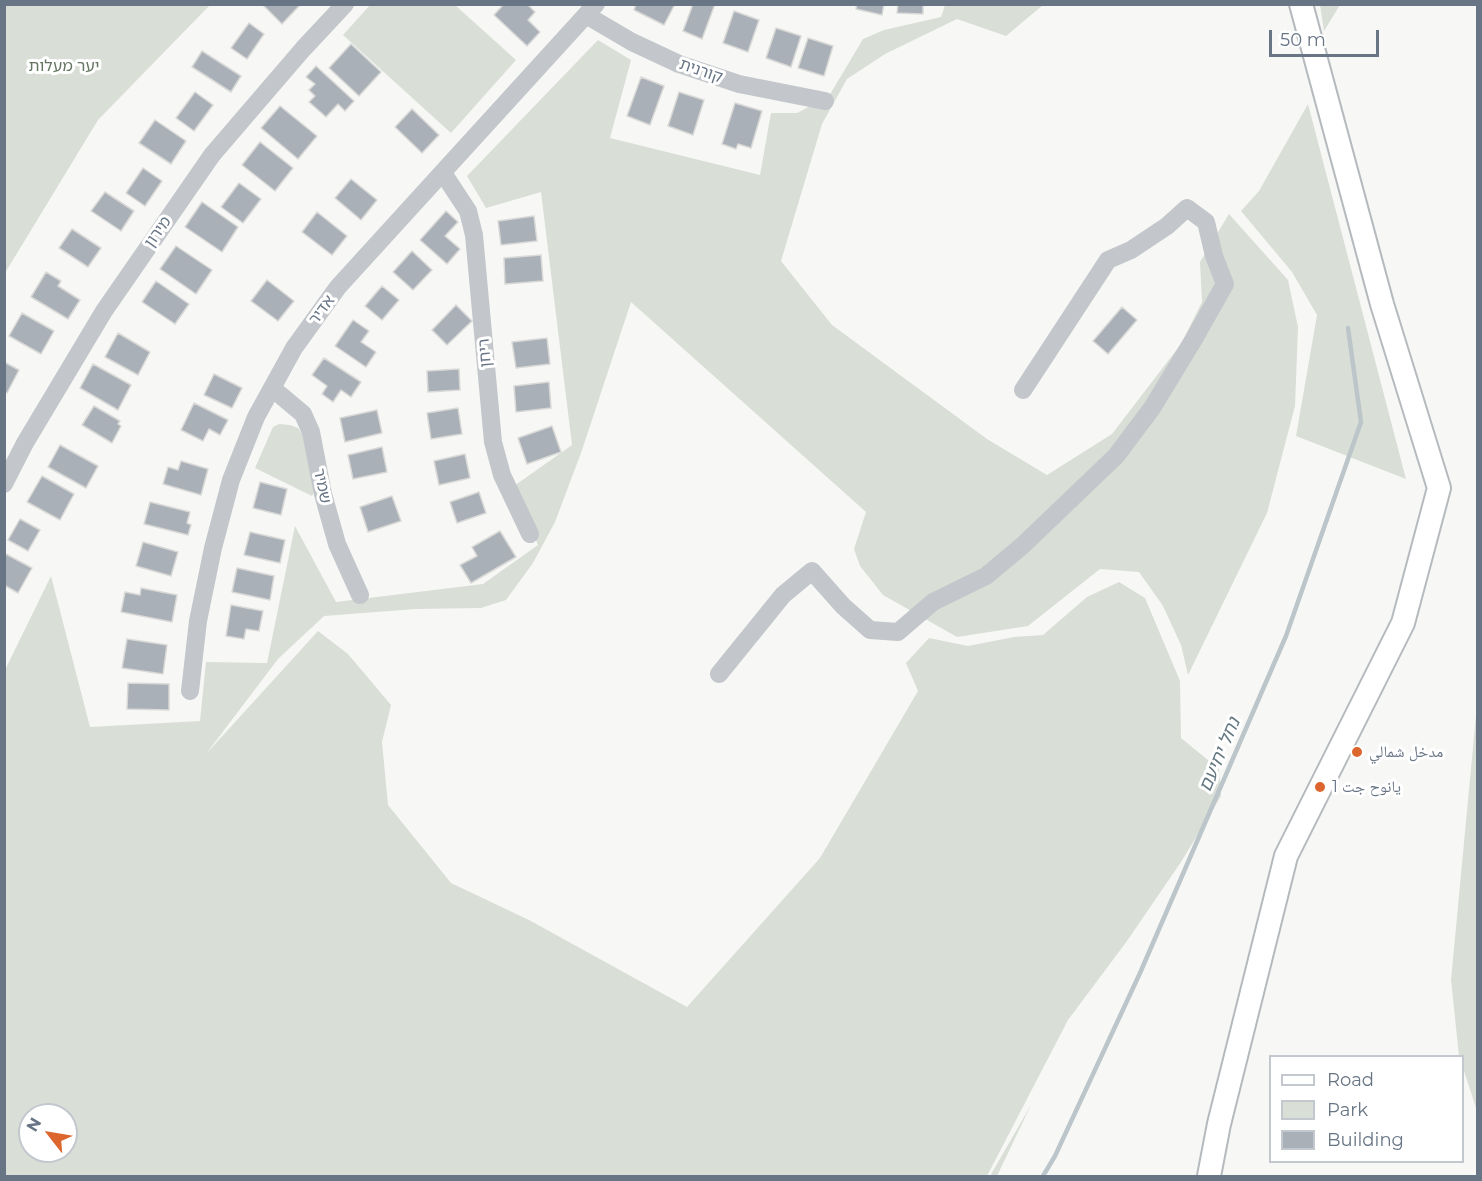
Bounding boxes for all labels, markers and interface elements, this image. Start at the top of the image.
scale bar [1272,18,1382,56]
text: 50 m [1280,29,1326,51]
street label: קורנית [677,55,725,87]
park label: יער מעלות [29,56,99,76]
street label: מירון [141,213,175,251]
street label: אדיר [305,292,339,328]
street label: ריחן [474,338,496,368]
street label: שמיר [309,467,335,505]
water label: נחל יחיעם [1195,715,1245,795]
place label: مدخل شمالي [1369,742,1443,762]
marker: مدخل شمالي [1350,745,1364,759]
place label: يانوح جت 1 [1332,777,1401,797]
marker: يانوح جت 1 [1313,780,1327,794]
legend [1269,1055,1464,1163]
text: Road [1327,1069,1374,1091]
text: Park [1327,1099,1368,1121]
north arrow [18,1103,78,1163]
text: N [22,1114,45,1135]
text: Building [1327,1129,1404,1151]

